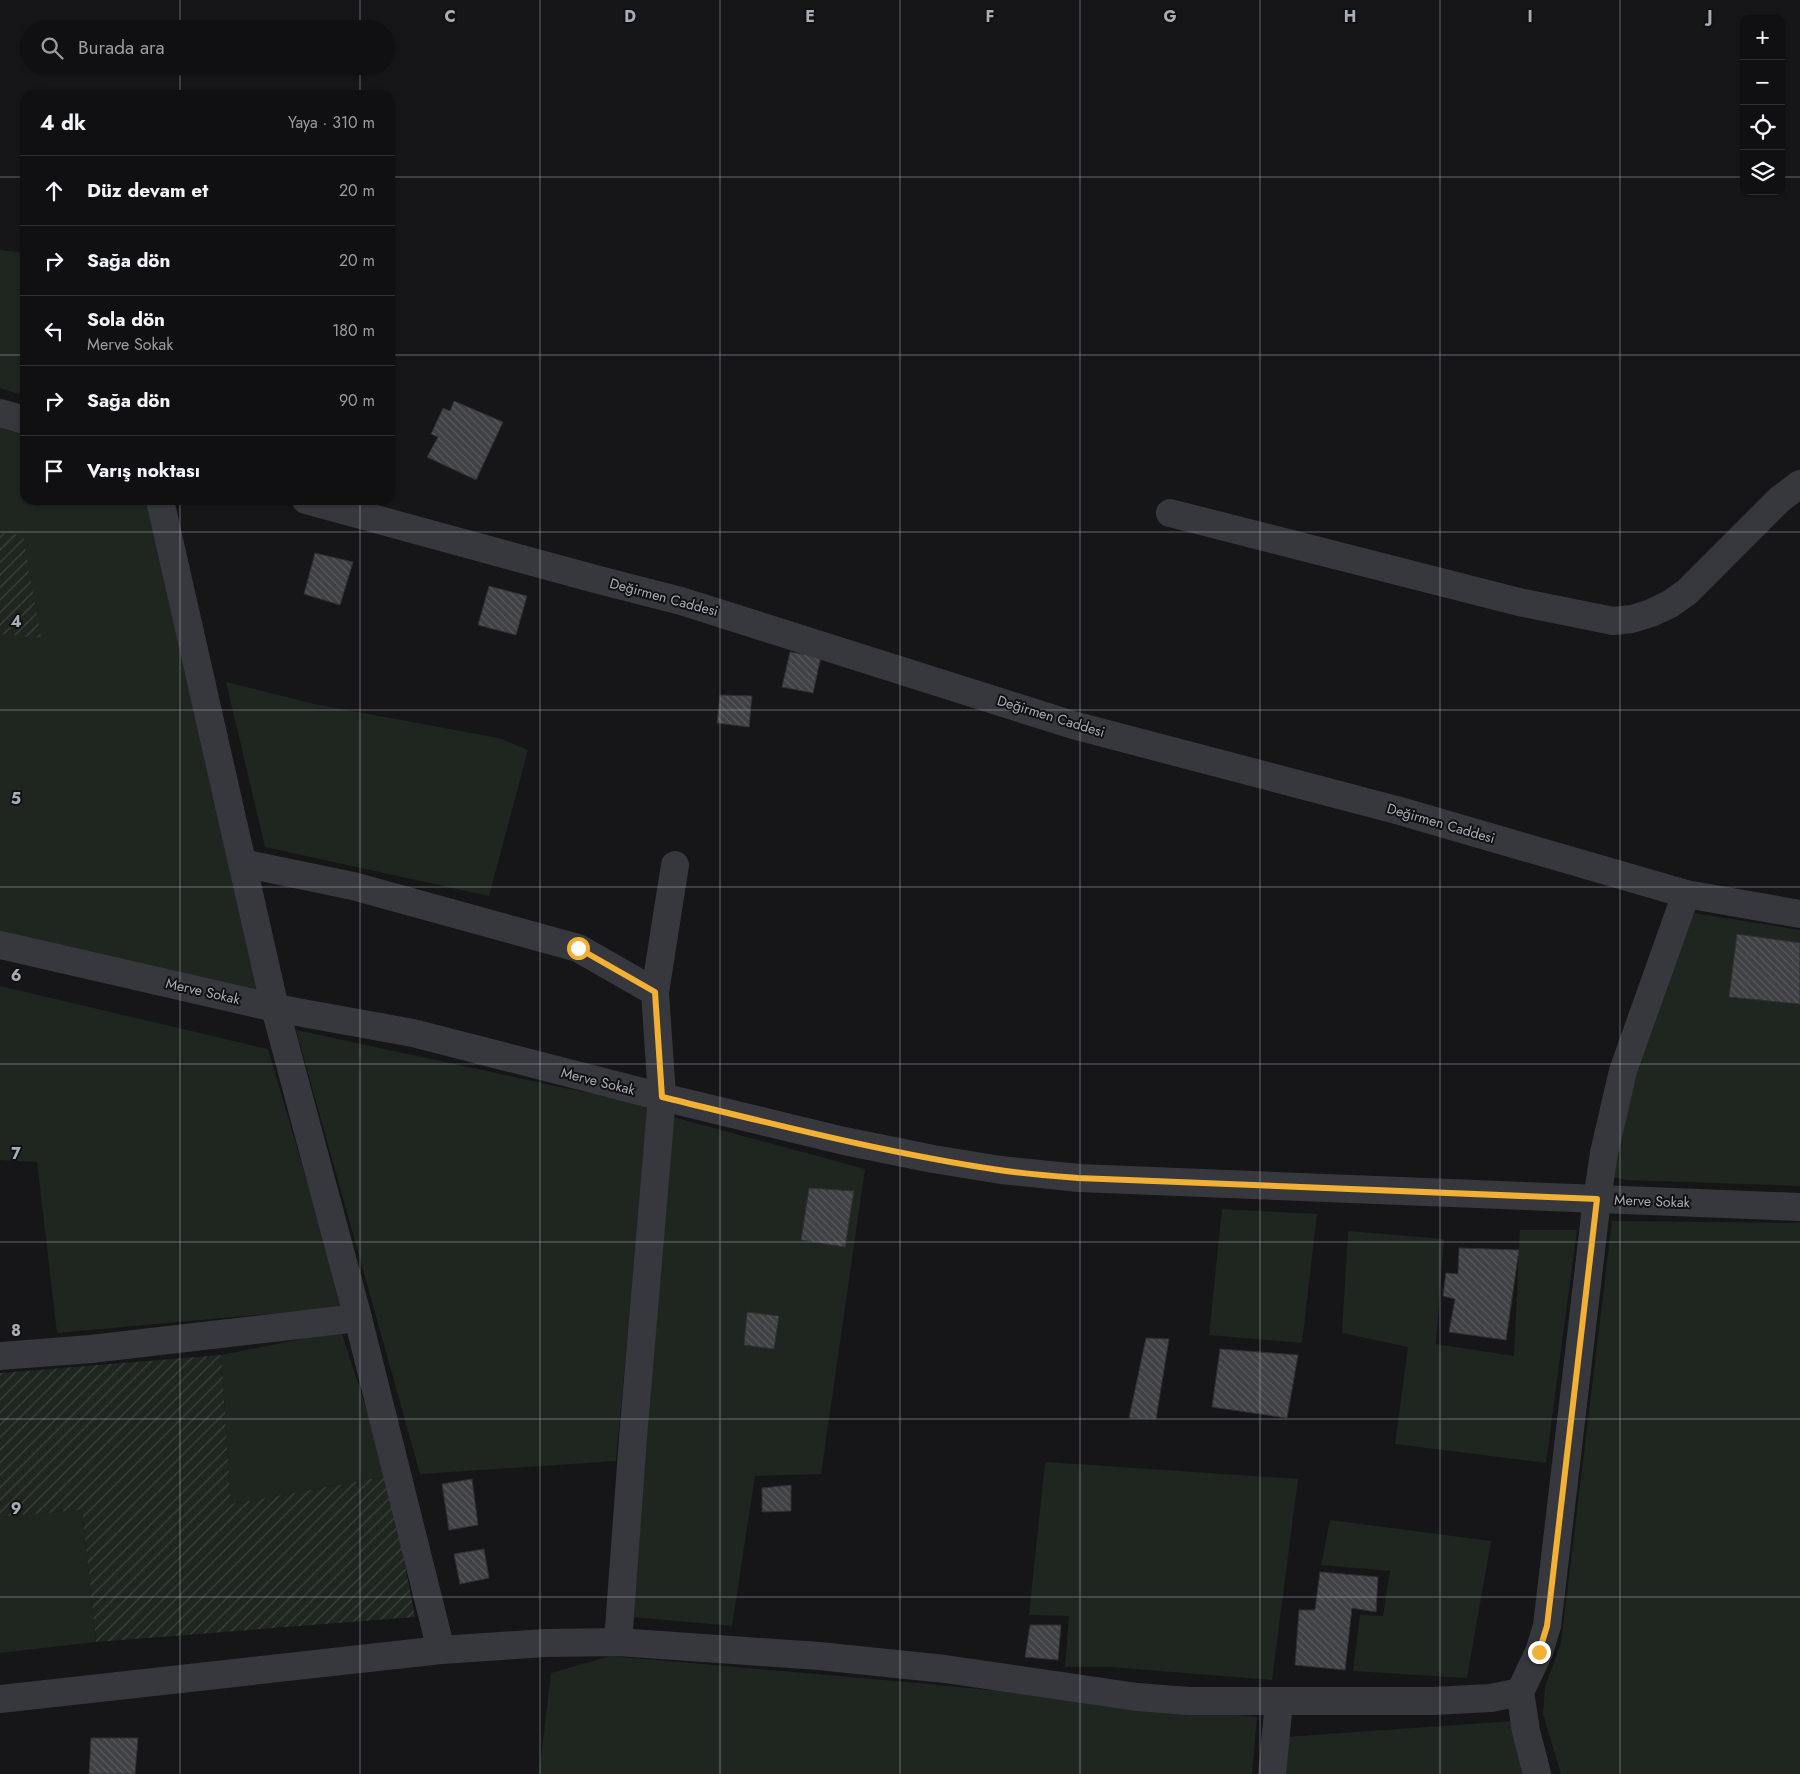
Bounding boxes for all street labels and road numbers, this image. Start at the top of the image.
street label: Değirmen Caddesi [608,573,720,621]
street label: Değirmen Caddesi [995,690,1107,742]
street label: Değirmen Caddesi [1385,798,1497,848]
street label: Merve Sokak [164,973,243,1009]
street label: Merve Sokak [559,1062,638,1100]
street label: Merve Sokak [1614,1190,1691,1212]

